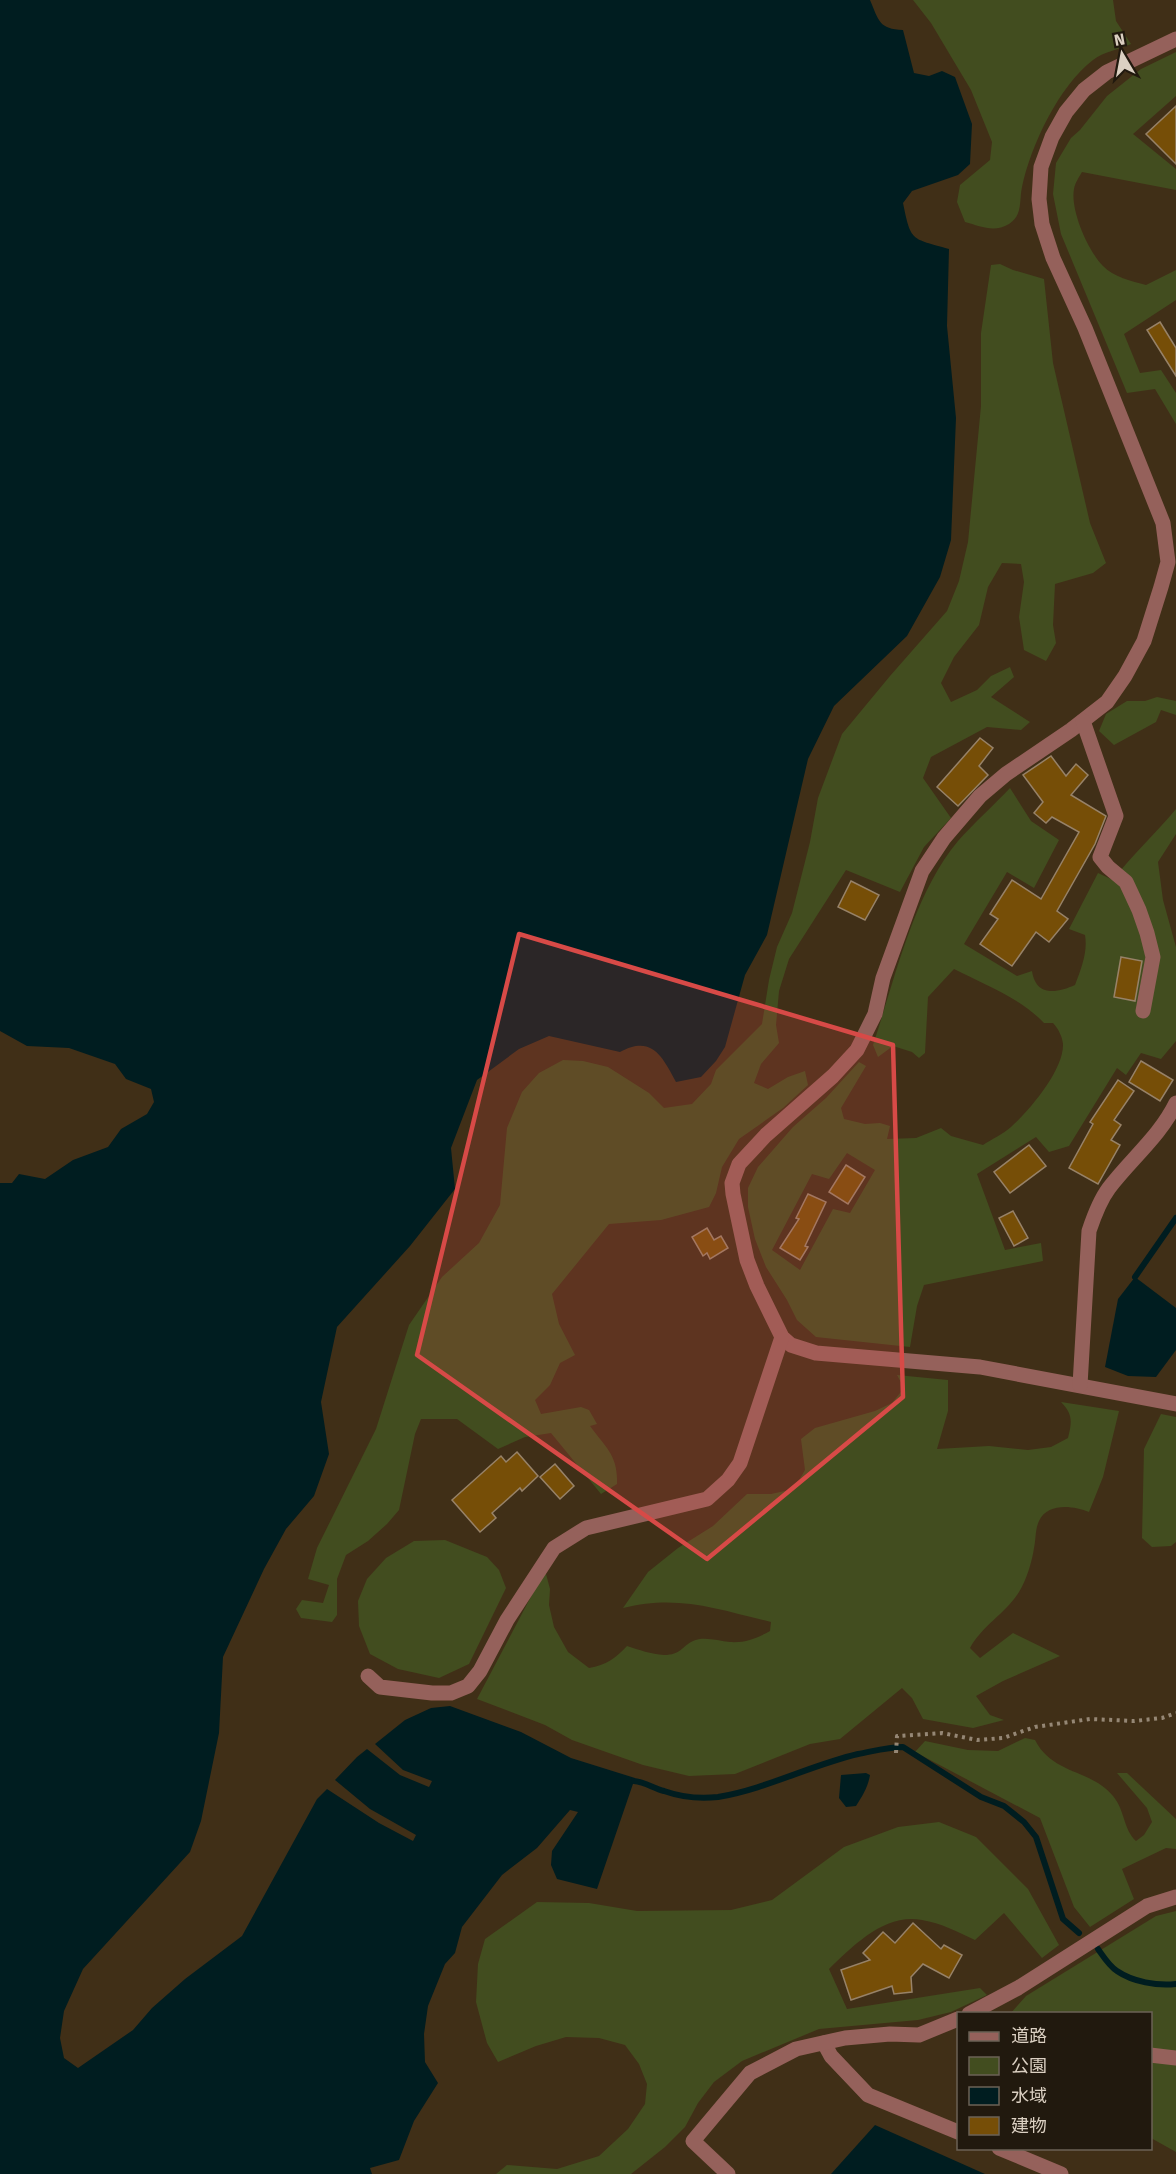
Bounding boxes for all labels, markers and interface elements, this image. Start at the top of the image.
north arrow [1092,24,1152,84]
text: N [1113,29,1126,50]
legend [957,2012,1152,2150]
text: 道路 [1011,2025,1047,2047]
text: 公園 [1011,2055,1047,2077]
text: 水域 [1011,2085,1047,2107]
text: 建物 [1011,2115,1047,2137]

